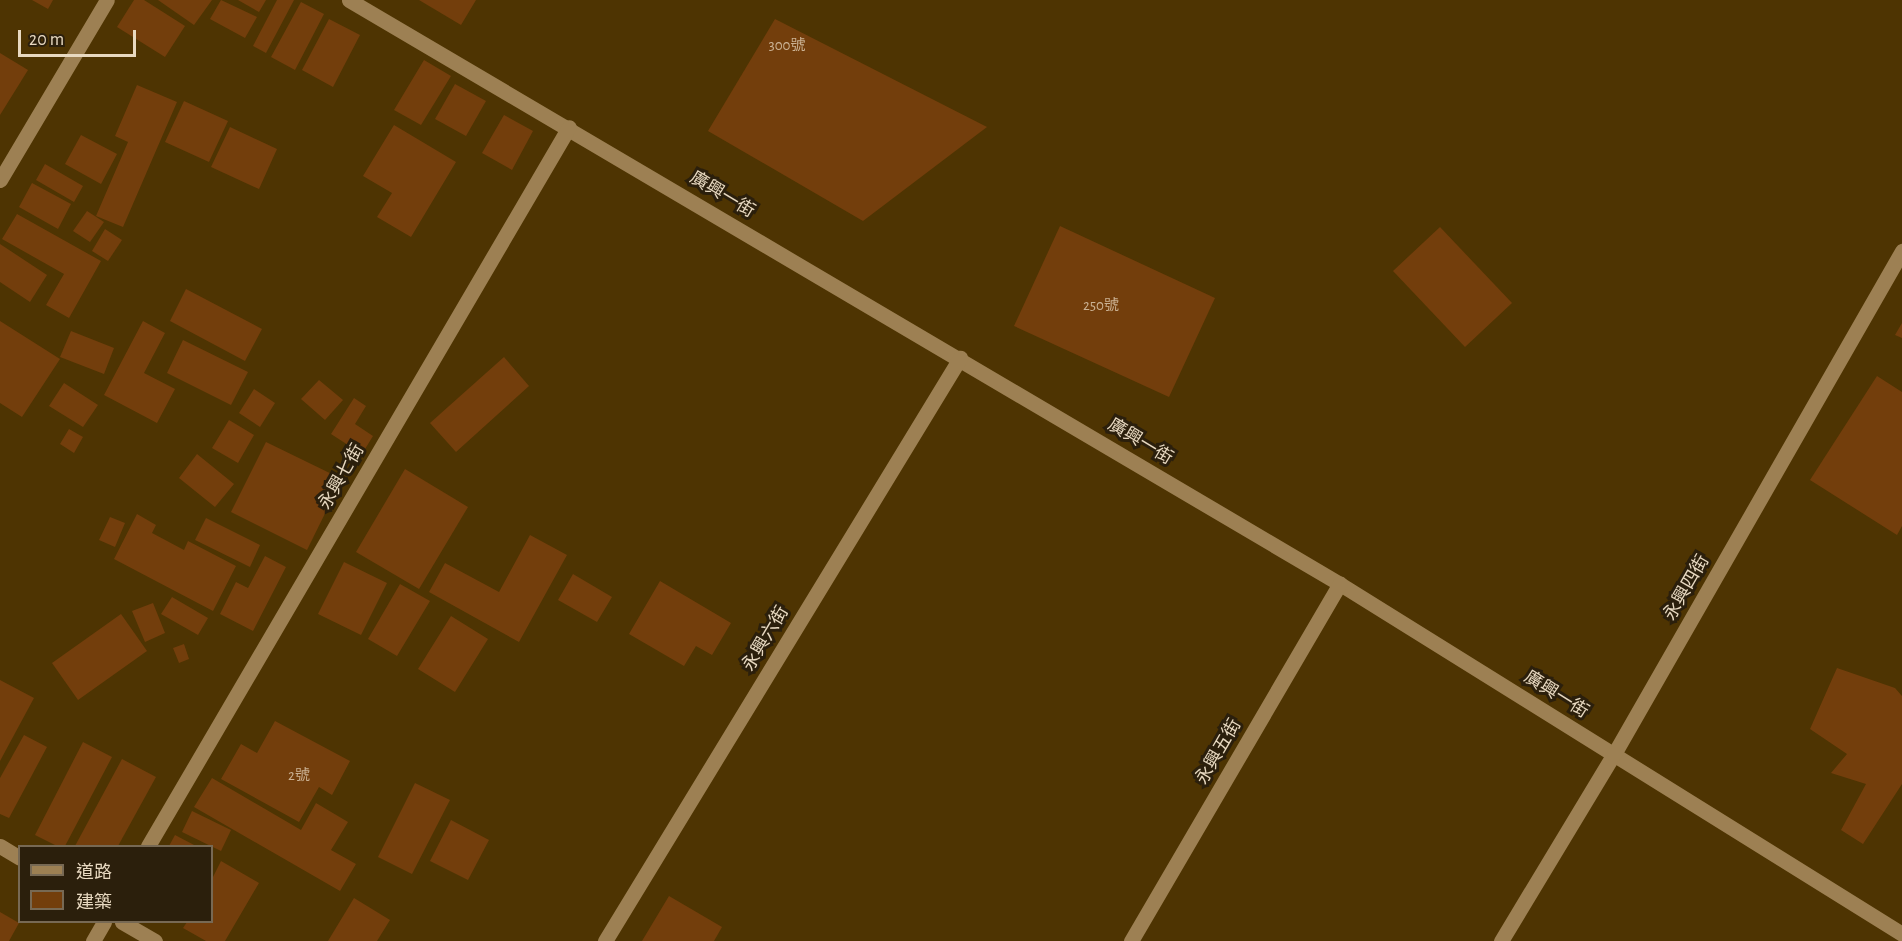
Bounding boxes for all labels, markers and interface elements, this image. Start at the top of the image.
scale bar [21,18,140,56]
text: 20 m [29,31,64,49]
house number: 300號 [768,37,806,55]
street label: 廣興一街 [686,167,758,223]
house number: 250號 [1083,297,1119,315]
street label: 廣興一街 [1104,414,1176,470]
street label: 永興七街 [315,440,369,514]
street label: 永興四街 [1660,551,1714,625]
street label: 永興六街 [738,603,794,675]
street label: 廣興一街 [1520,667,1592,723]
street label: 永興五街 [1192,715,1246,789]
house number: 2號 [288,767,310,785]
legend [18,845,213,923]
text: 道路 [76,864,112,882]
text: 建築 [76,894,112,912]

